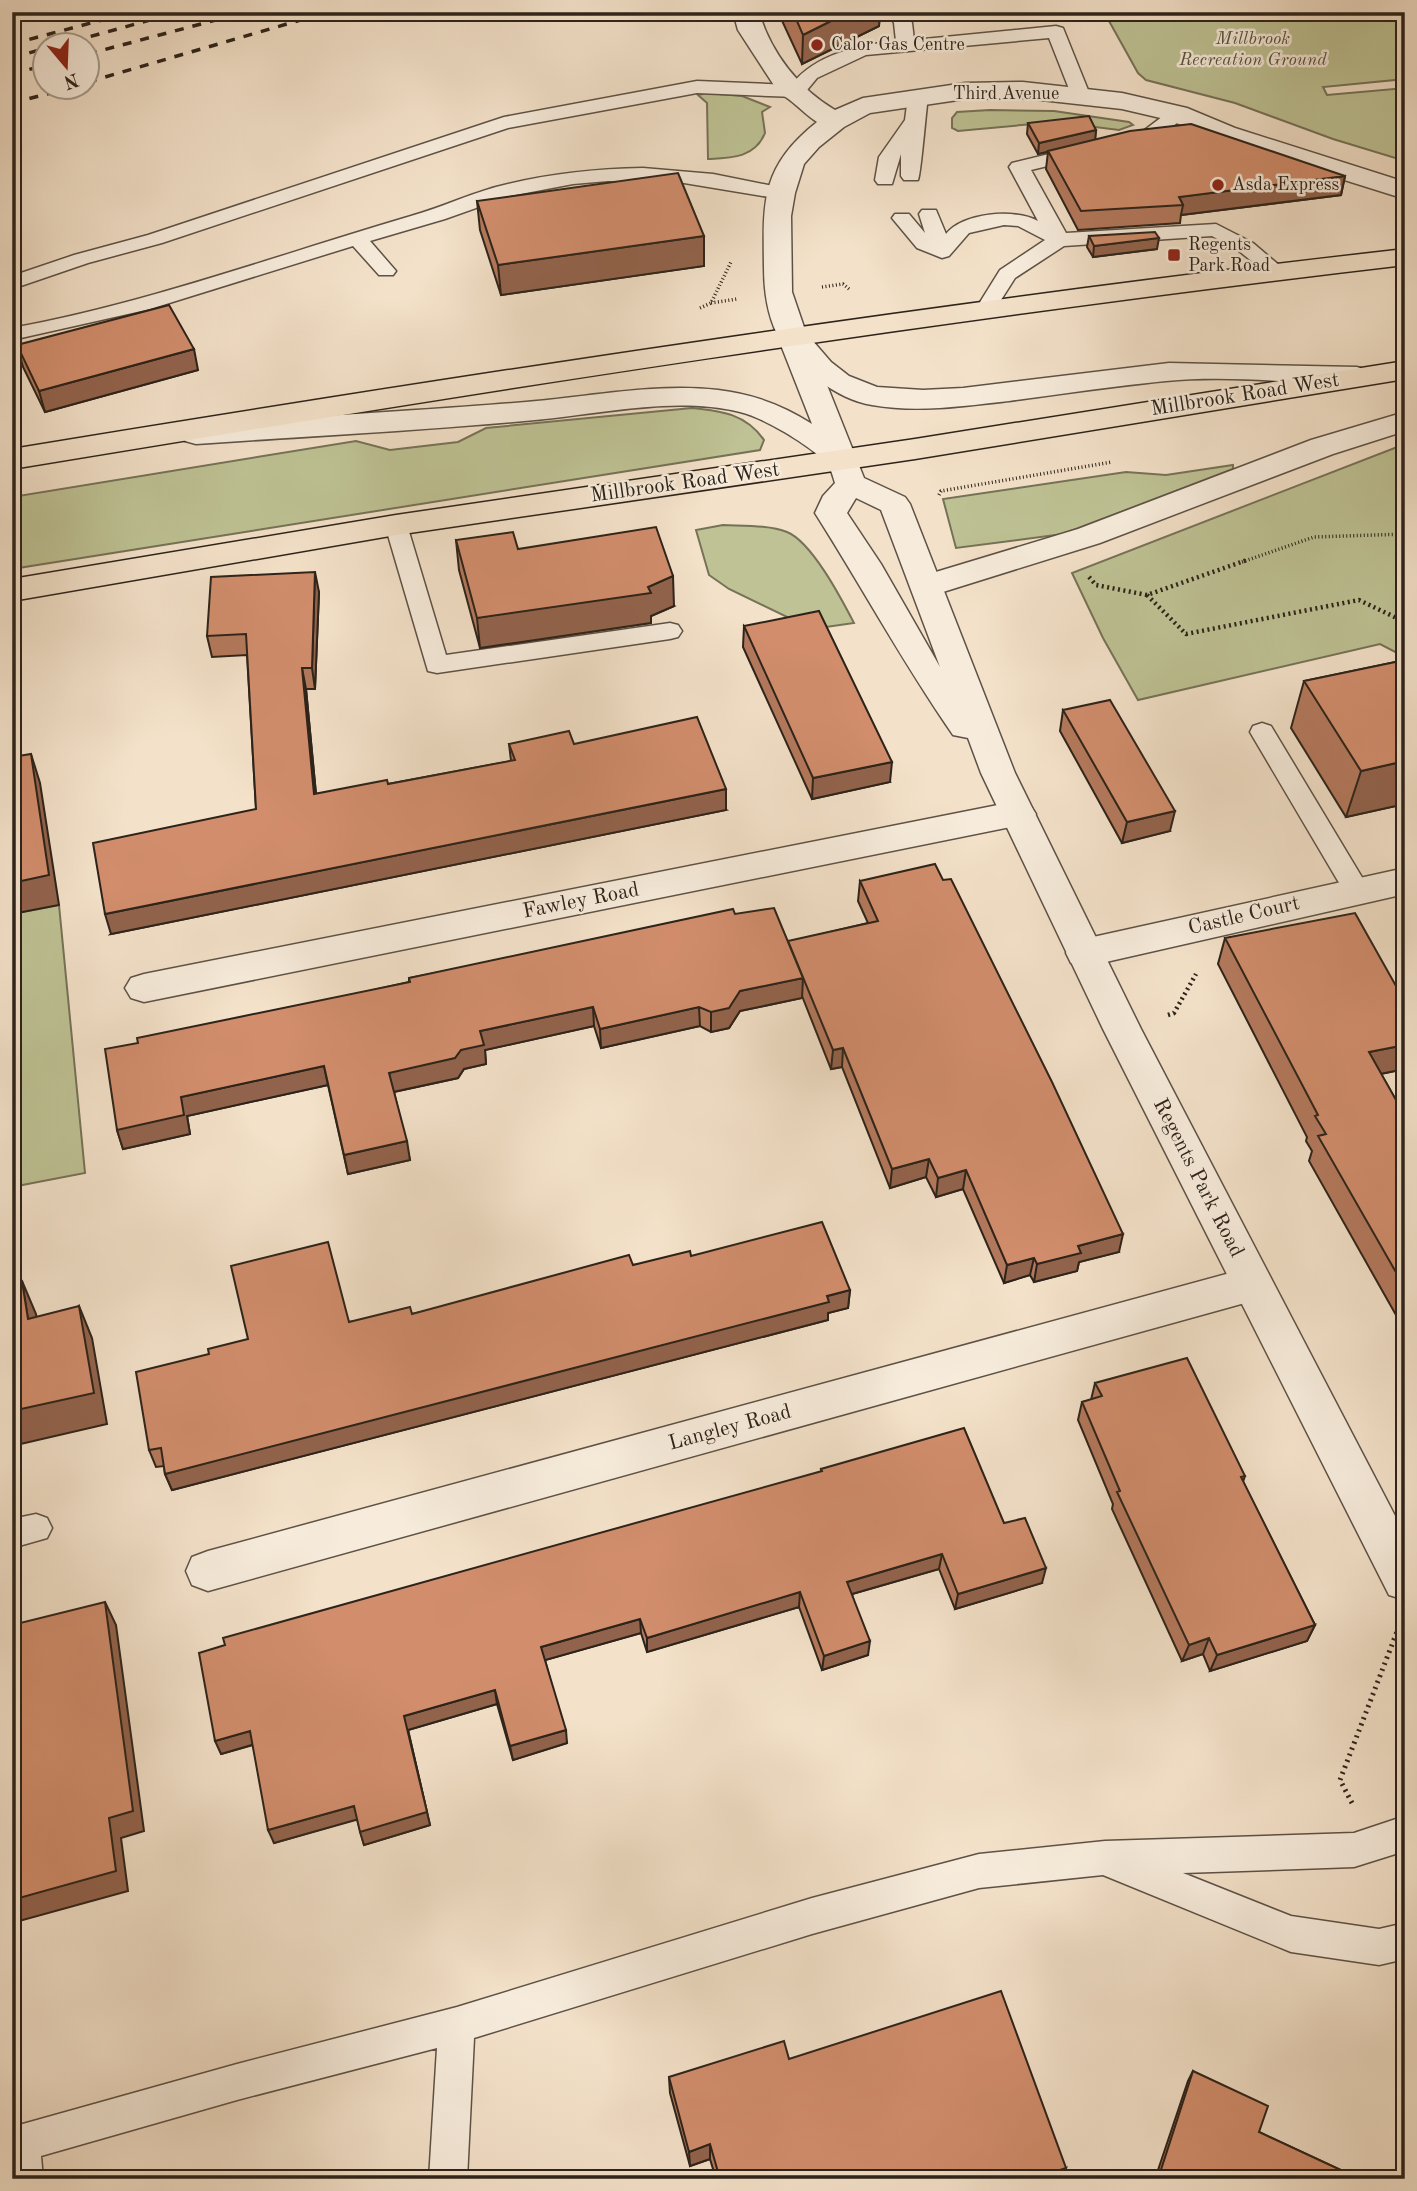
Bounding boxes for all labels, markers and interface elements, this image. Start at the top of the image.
park label: Millbrook Recreation Ground [1178,30,1327,69]
north arrow [32,32,102,102]
place label: Calor Gas Centre [831,36,965,54]
marker: Calor Gas Centre [809,37,825,53]
text: N [60,68,81,91]
street label: Third Avenue [953,85,1059,103]
place label: Asda Express [1232,176,1339,194]
marker: Asda Express [1210,177,1226,193]
place label: Regents Park Road [1188,236,1270,275]
marker: Regents Park Road [1166,247,1182,263]
street label: Millbrook Road West [1149,370,1341,420]
street label: Millbrook Road West [589,459,781,507]
street label: Fawley Road [521,879,641,923]
street label: Castle Court [1186,893,1302,939]
street label: Regents Park Road [1149,1095,1247,1261]
street label: Langley Road [666,1402,794,1454]

